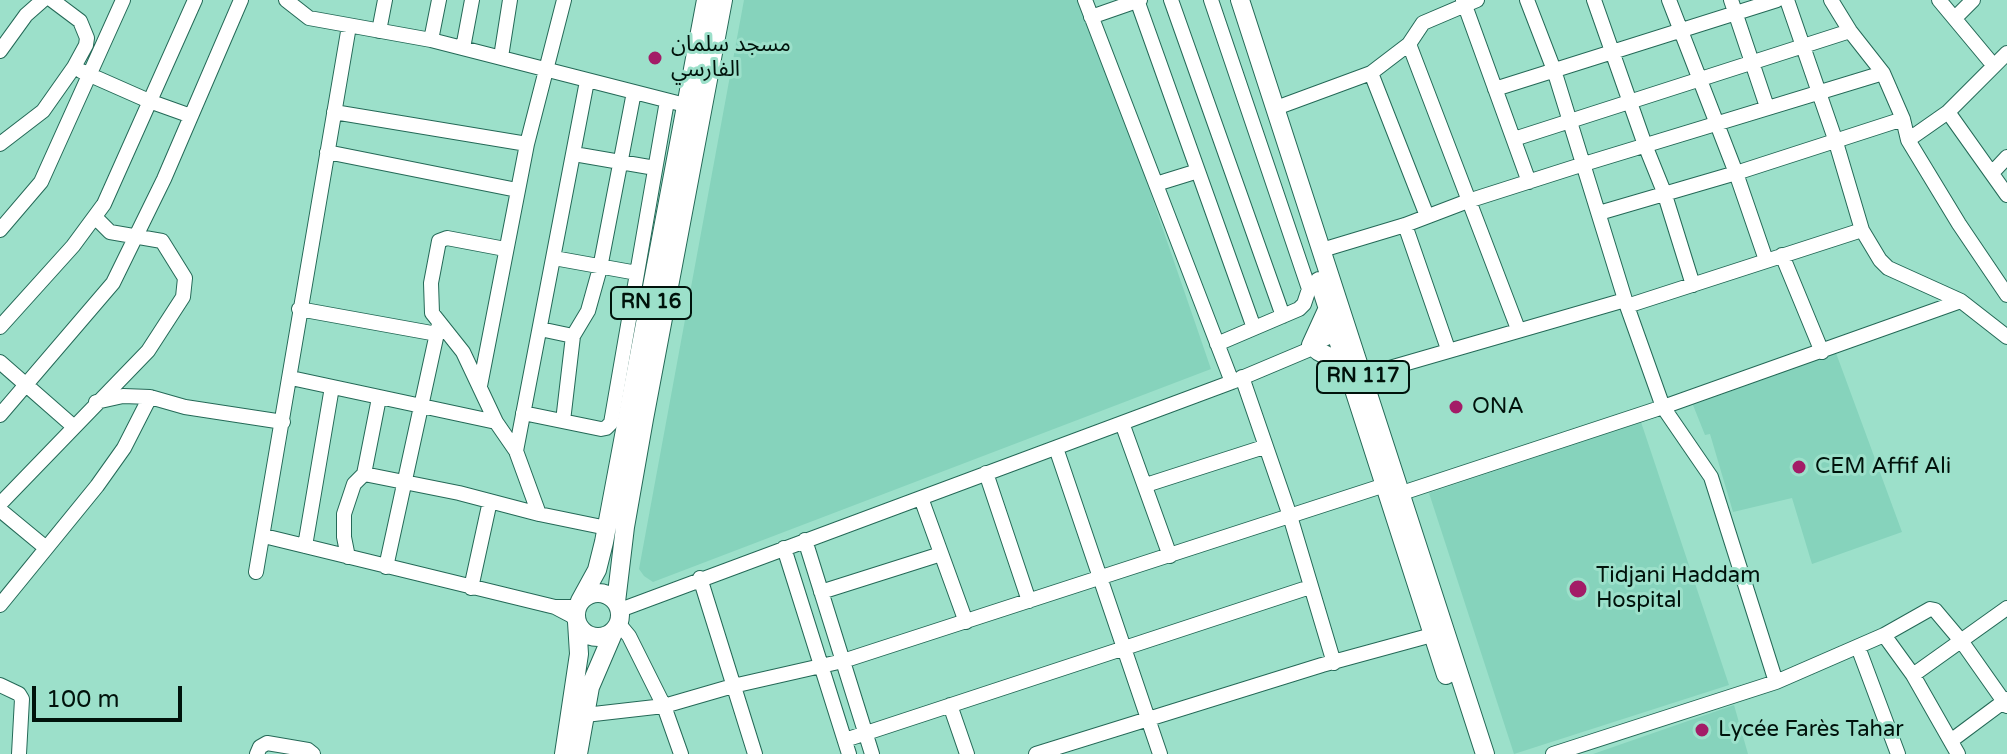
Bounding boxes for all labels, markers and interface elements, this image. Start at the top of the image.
place label: مسجد سلمان الفارسي [671,32,791,84]
marker: مسجد سلمان الفارسي [646,49,664,67]
road number: RN 16 [611,287,691,319]
road number: RN 117 [1317,361,1409,393]
place label: ONA [1472,394,1524,420]
marker: ONA [1447,398,1465,416]
place label: CEM Affif Ali [1815,454,1951,480]
marker: CEM Affif Ali [1790,458,1808,476]
place label: Tidjani Haddam Hospital [1596,563,1760,614]
marker: Tidjani Haddam Hospital [1567,578,1589,600]
scale bar [36,670,186,720]
text: 100 m [46,685,120,714]
place label: Lycée Farès Tahar [1718,717,1904,743]
marker: Lycée Farès Tahar [1693,721,1711,739]

